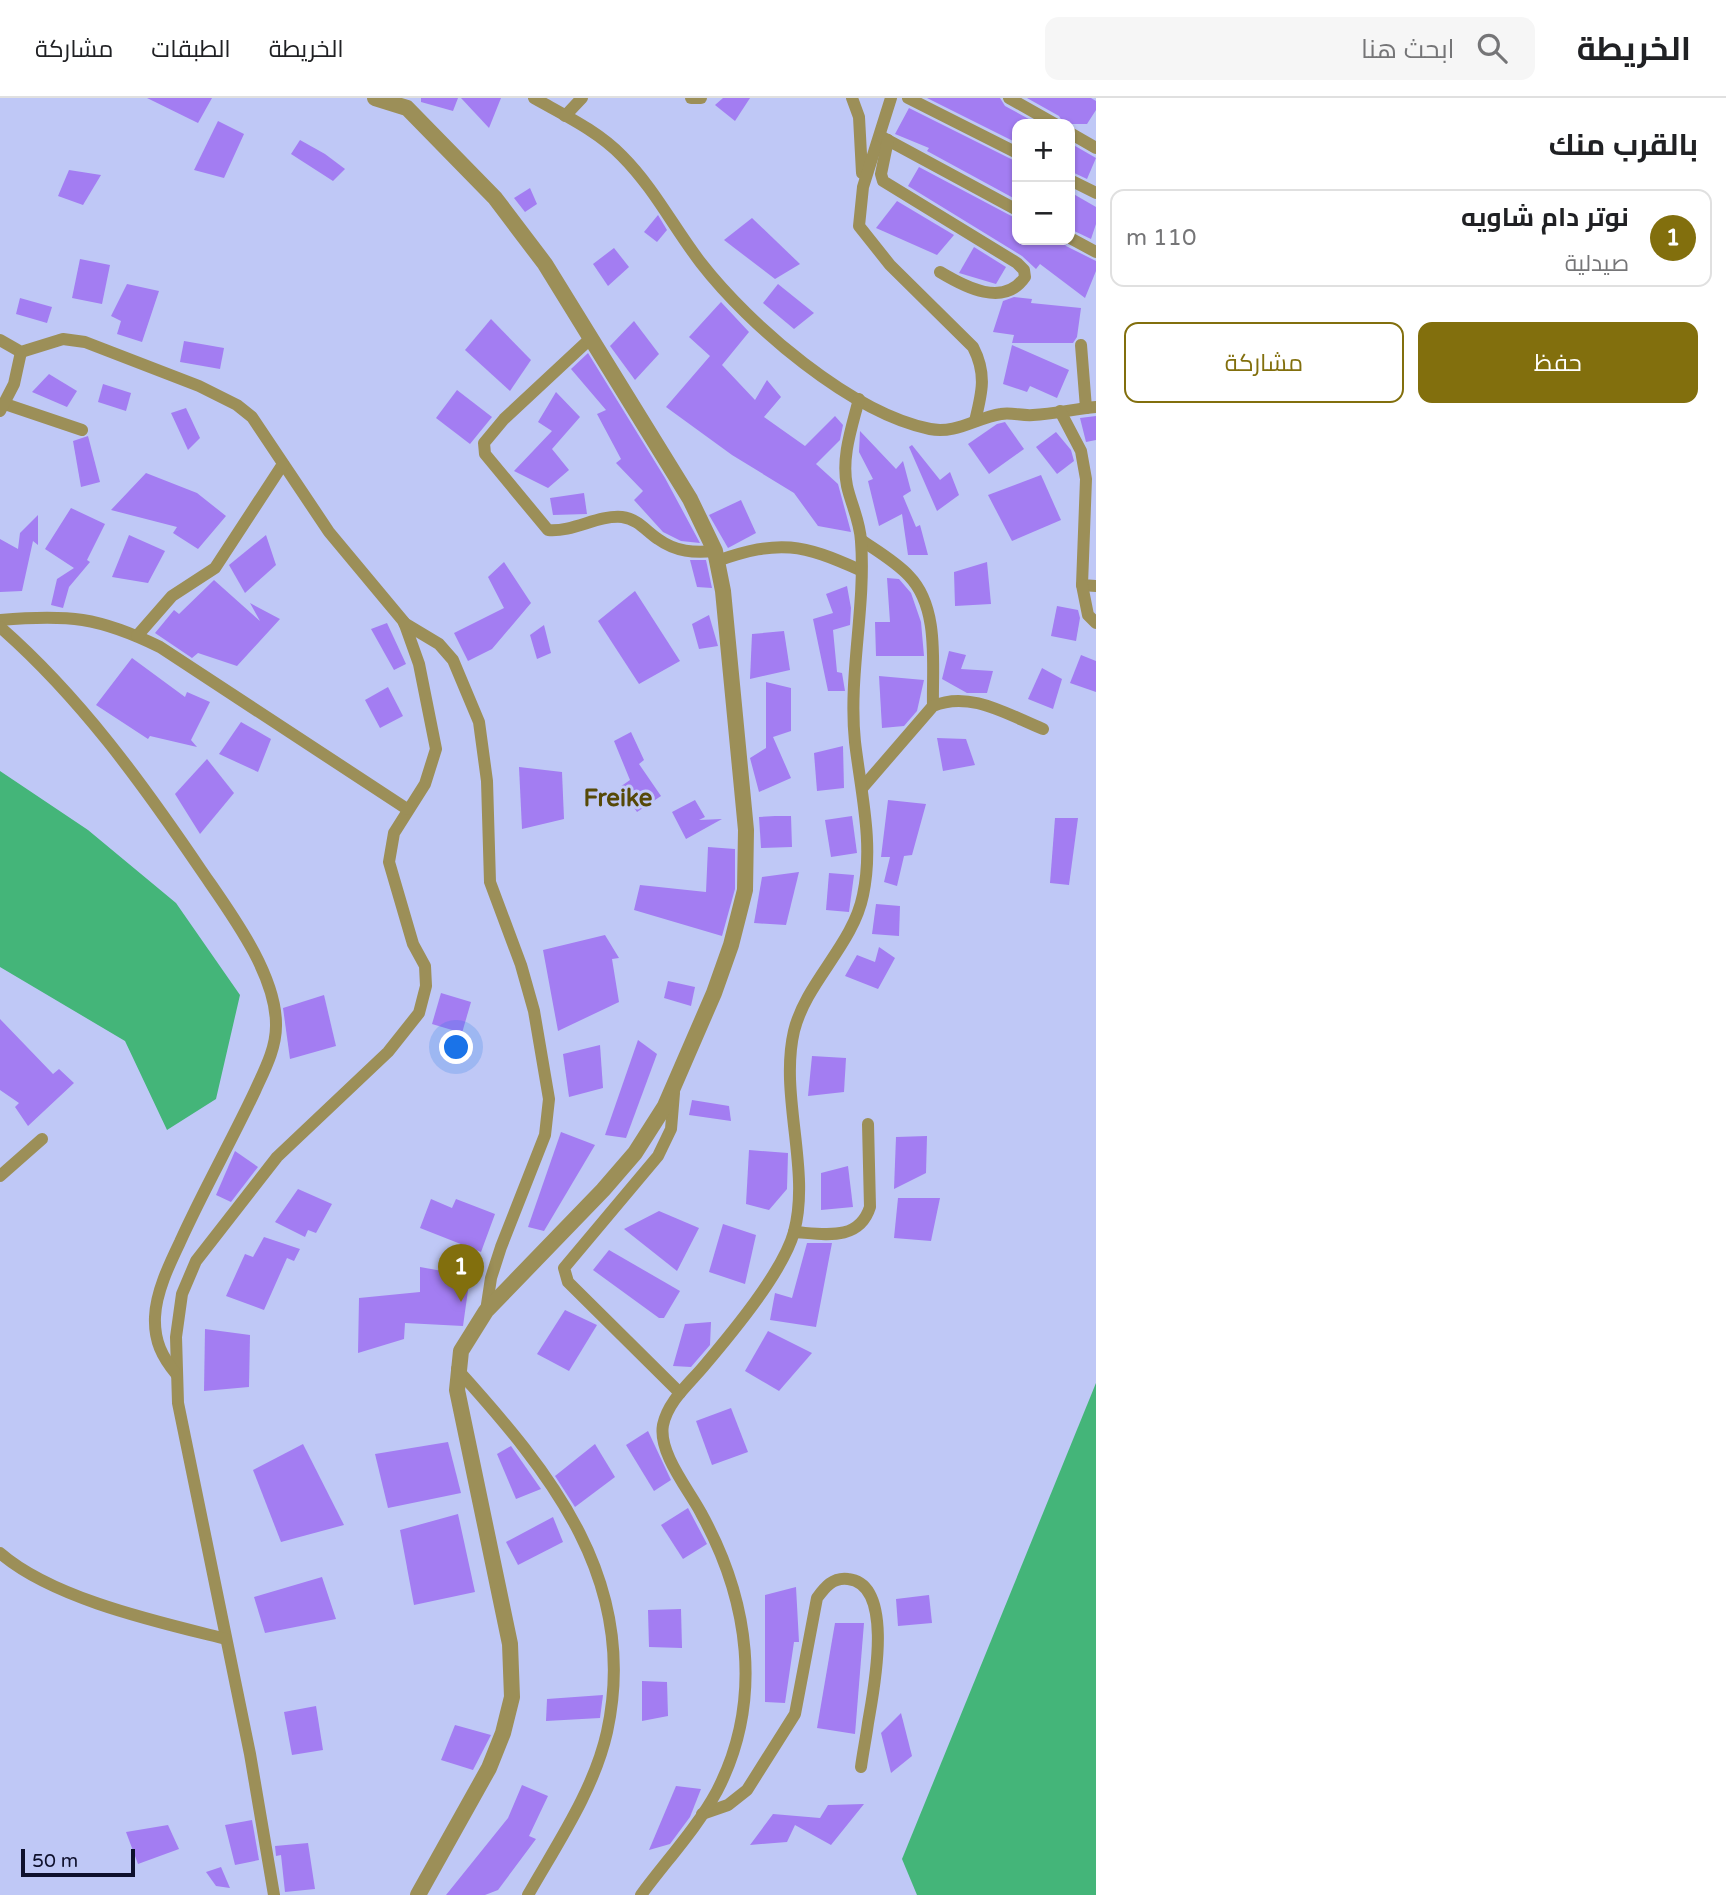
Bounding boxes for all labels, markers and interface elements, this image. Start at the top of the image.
search box [1045,17,1535,80]
icon: search [1473,29,1511,67]
text: الخريطة [1577,30,1691,69]
text: ابحث هنا [1361,34,1455,65]
text: مشاركة [35,35,113,64]
text: الطبقات [151,35,231,64]
text: الخريطة [269,35,344,64]
map controls [1012,119,1075,245]
button: + [1012,119,1075,182]
text: بالقرب منك [1549,127,1698,164]
button: − [1012,182,1075,245]
text: نوتر دام شاويه [1461,202,1629,233]
text: 110 m [1126,224,1196,252]
text: 1 [1666,224,1680,252]
text: صيدلية [1565,250,1629,278]
button: مشاركة [1124,322,1404,403]
button: حفظ [1418,322,1698,403]
district label: Freike [584,784,653,813]
your location [439,1030,473,1064]
pin: 1 [438,1244,484,1302]
scale bar [21,1846,135,1878]
text: 50 m [32,1850,78,1872]

